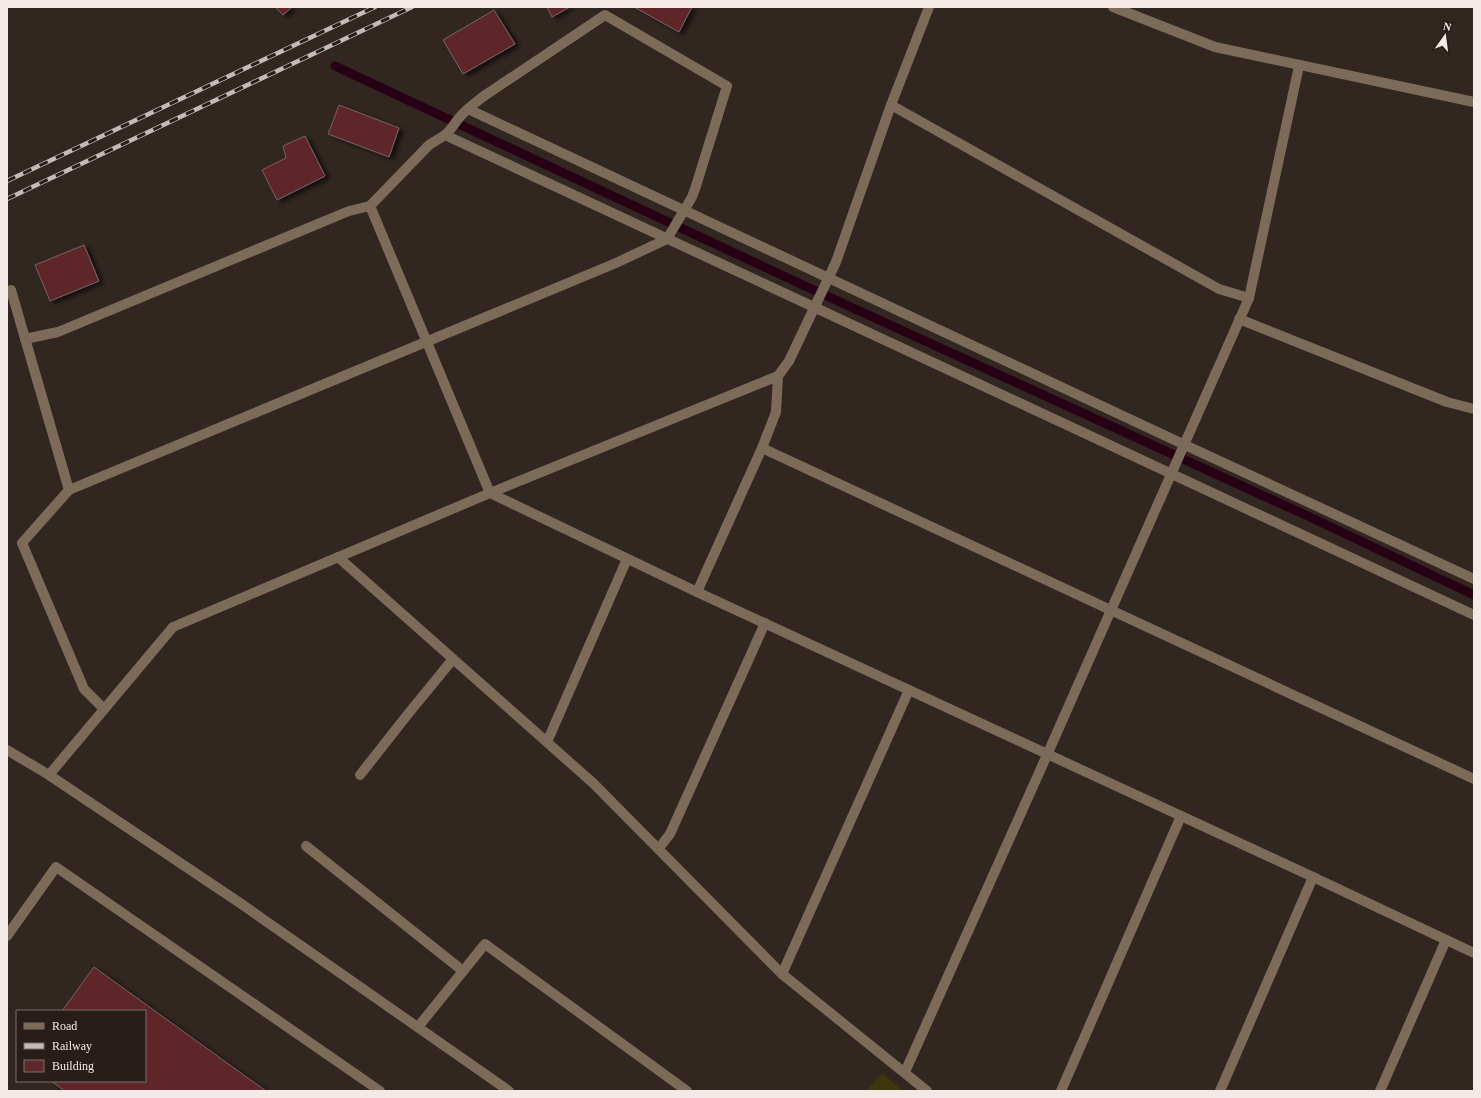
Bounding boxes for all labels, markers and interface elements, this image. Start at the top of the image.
north arrow [1425,16,1465,56]
text: N [1442,20,1453,33]
legend [16,1010,146,1082]
text: Road [52,1019,77,1033]
text: Railway [52,1039,92,1053]
text: Building [52,1059,94,1073]

